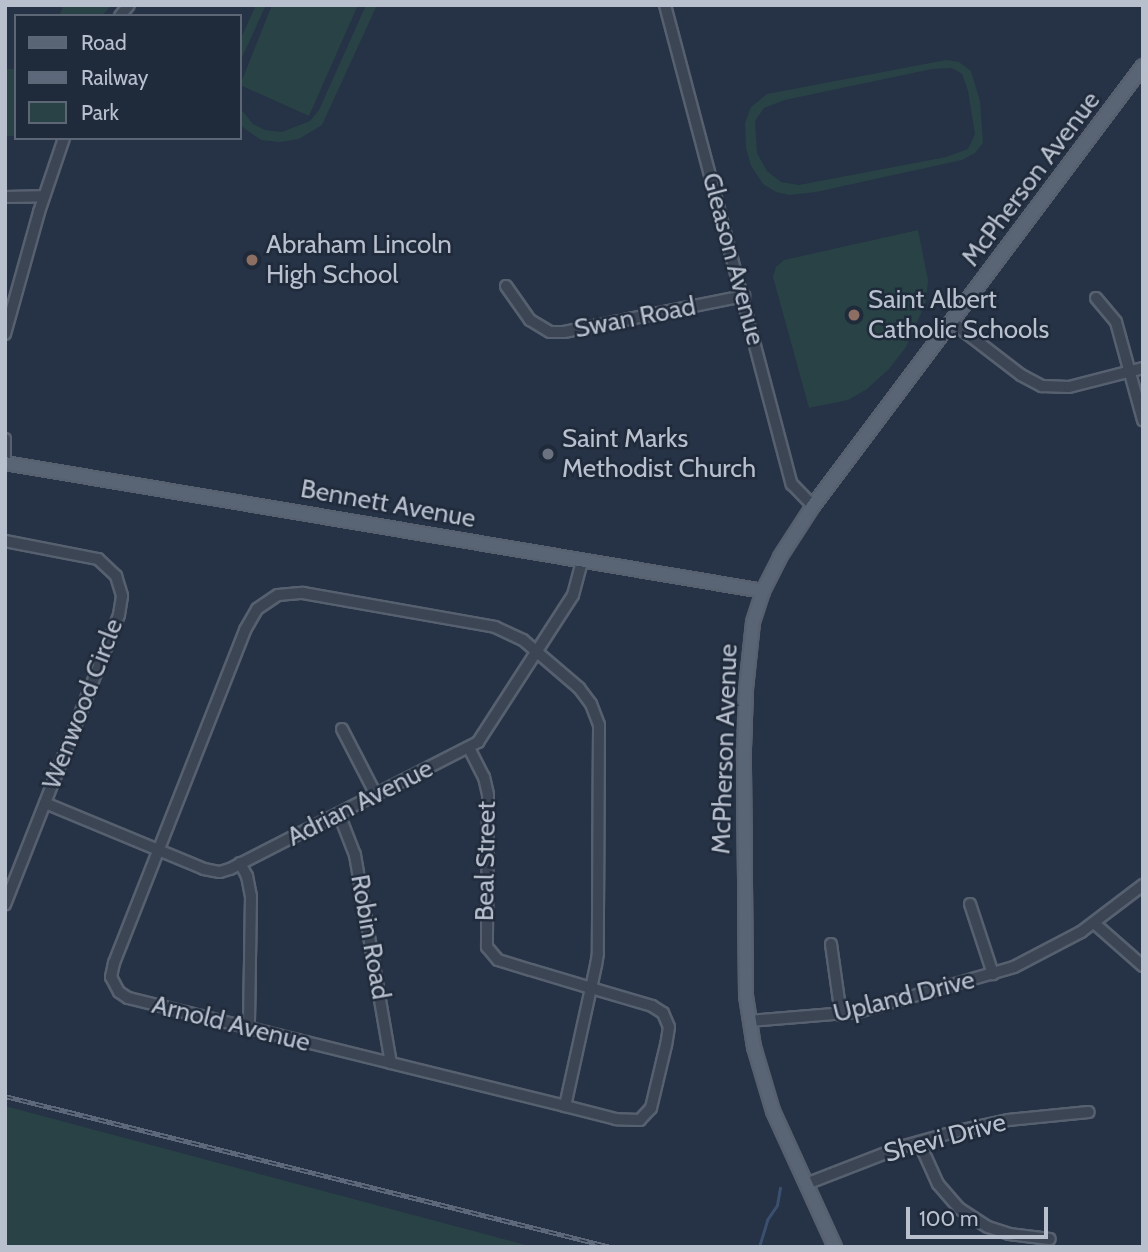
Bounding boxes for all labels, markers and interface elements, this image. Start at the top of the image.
legend [14,14,242,140]
text: Road [81,30,127,55]
text: Railway [81,65,148,90]
street label: McPherson Avenue [955,86,1107,272]
text: Park [81,100,119,125]
street label: Gleason Avenue [695,169,771,349]
place label: Abraham Lincoln High School [266,229,452,290]
marker: Abraham Lincoln High School [244,252,260,268]
place label: Saint Albert Catholic Schools [868,284,1049,346]
street label: Swan Road [572,291,698,345]
marker: Saint Albert Catholic Schools [846,307,862,323]
place label: Saint Marks Methodist Church [562,423,756,485]
marker: Saint Marks Methodist Church [540,446,556,462]
street label: Bennett Avenue [298,473,478,535]
street label: Wenwood Circle [36,614,130,794]
street label: McPherson Avenue [706,643,744,855]
street label: Adrian Avenue [282,753,438,853]
street label: Beal Street [469,801,503,921]
street label: Robin Road [344,872,396,1002]
street label: Upland Drive [830,964,978,1030]
street label: Arnold Avenue [149,989,313,1059]
street label: Shevi Drive [881,1107,1009,1169]
scale bar [910,1192,1052,1236]
text: 100 m [919,1206,978,1231]

